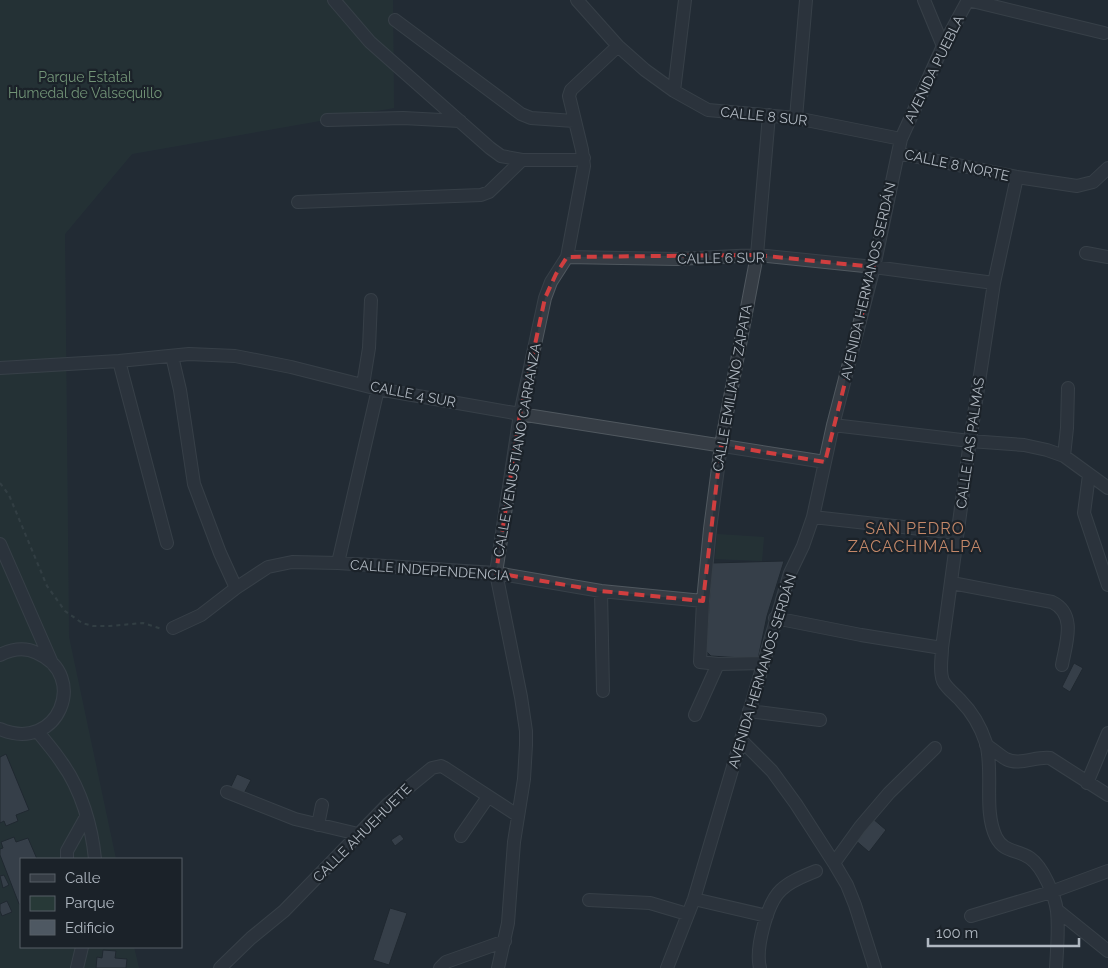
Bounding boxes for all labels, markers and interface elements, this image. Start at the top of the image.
street label: AVENIDA PUEBLA [901,12,967,126]
park label: Parque Estatal Humedal de Valsequillo [8,69,162,101]
street label: CALLE 8 SUR [720,103,808,129]
street label: CALLE 8 NORTE [903,146,1011,184]
street label: AVENIDA HERMANOS SERDÁN [836,180,899,381]
street label: CALLE 6 SUR [677,249,765,267]
street label: CALLE EMILIANO ZAPATA [709,303,755,473]
street label: CALLE VENUSTIANO CARRANZA [490,341,544,558]
street label: CALLE LAS PALMAS [953,376,987,510]
street label: CALLE 4 SUR [369,378,457,410]
district label: SAN PEDRO ZACACHIMALPA [848,519,982,556]
street label: CALLE INDEPENDENCIA [350,556,511,584]
street label: AVENIDA HERMANOS SERDÁN [724,572,799,770]
street label: CALLE AHUEHUETE [310,781,414,885]
legend [20,858,182,948]
text: Calle [65,869,101,887]
text: Parque [65,894,115,912]
scale bar [928,916,1079,948]
text: Edificio [65,919,115,937]
text: 100 m [936,924,978,942]

